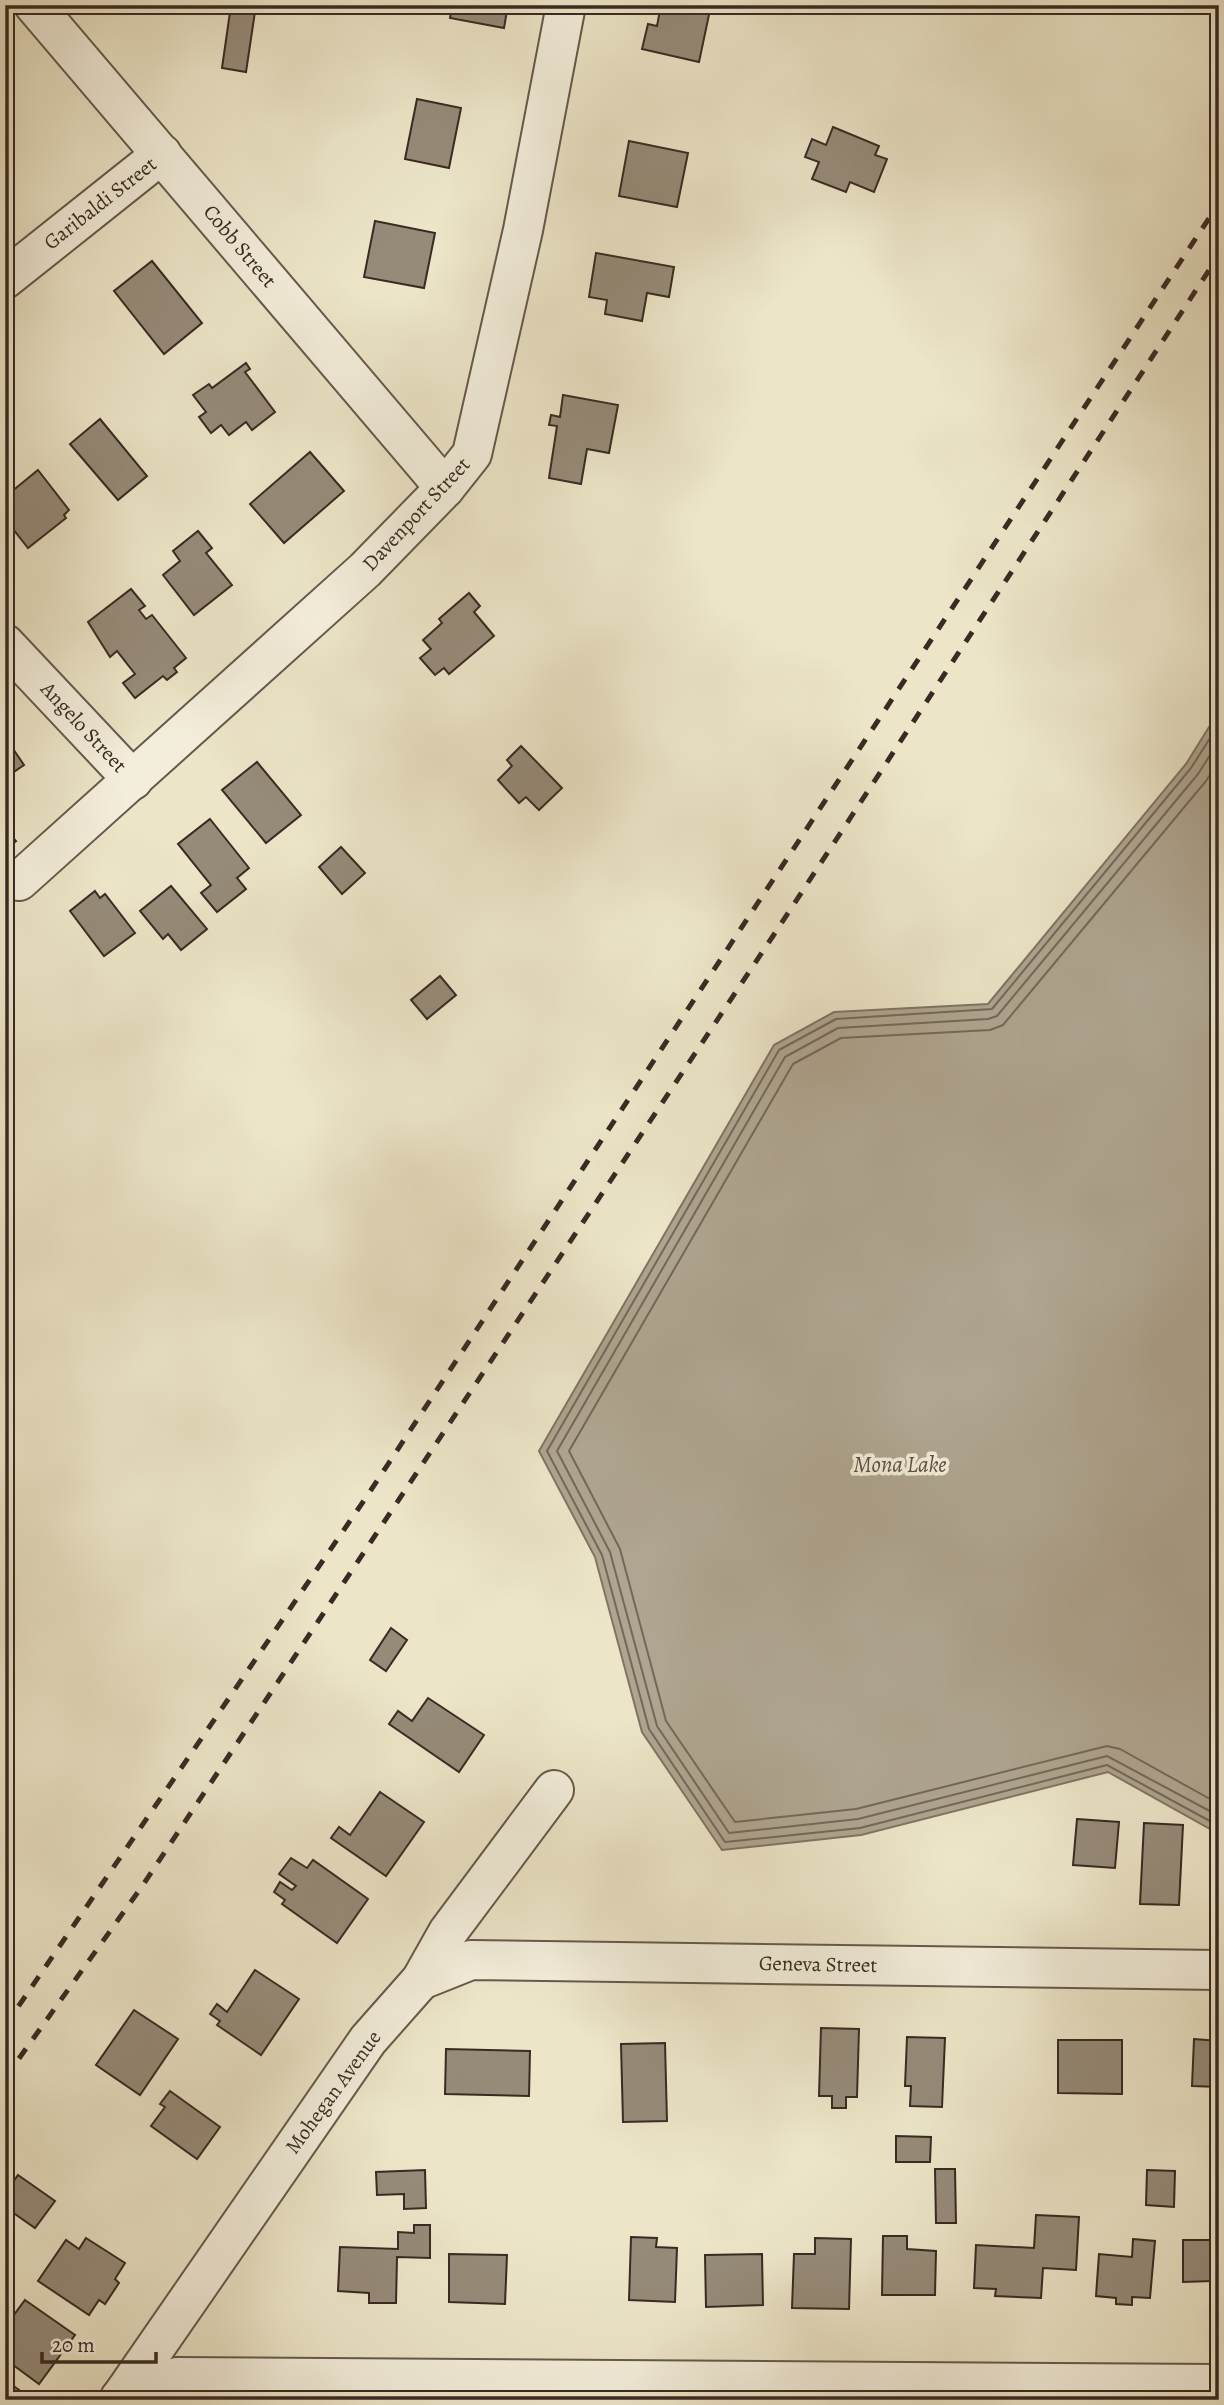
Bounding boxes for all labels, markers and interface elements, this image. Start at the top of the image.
street label: Garibaldi Street [38,150,162,256]
street label: Cobb Street [197,199,283,293]
street label: Davenport Street [356,451,476,577]
street label: Angelo Street [34,675,133,779]
water label: Mona Lake [853,1449,947,1480]
street label: Geneva Street [759,1949,878,1979]
street label: Mohegan Avenue [279,2025,387,2159]
scale bar [42,2321,156,2365]
text: 20 m [52,2331,95,2359]

